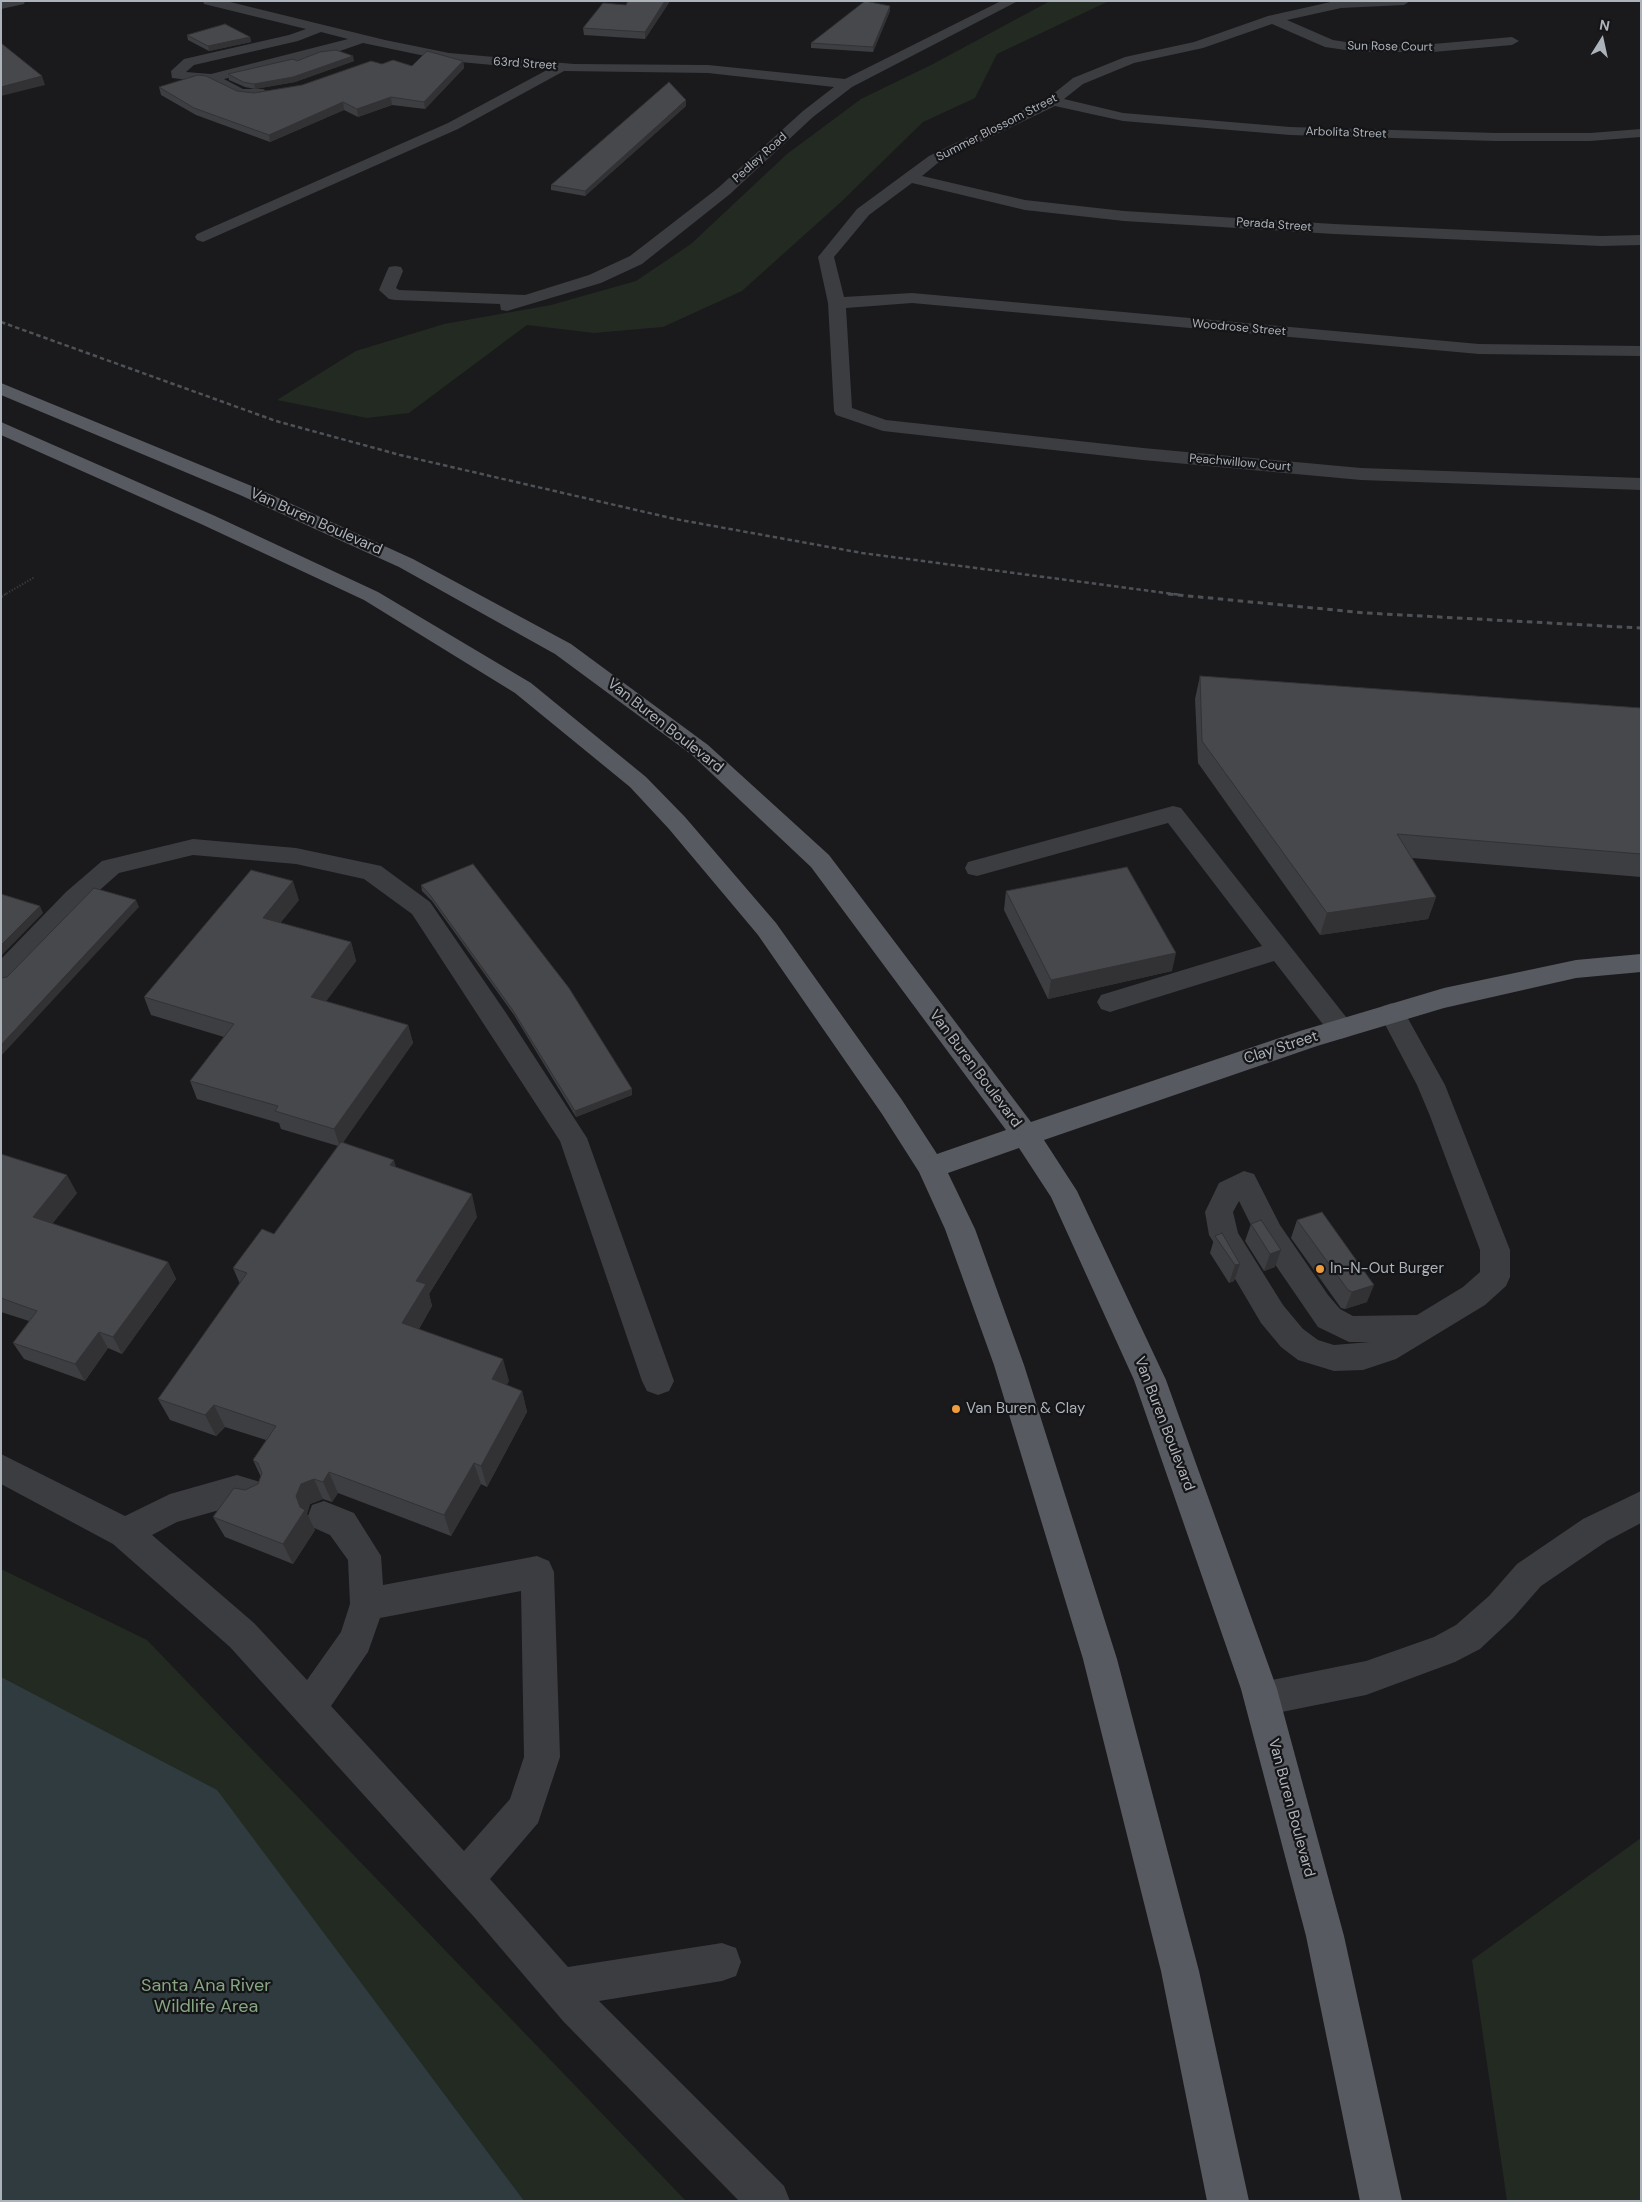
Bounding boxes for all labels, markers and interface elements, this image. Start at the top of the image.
north arrow [1577,15,1627,65]
text: N [1598,15,1611,35]
street label: Sun Rose Court [1347,39,1433,55]
street label: 63rd Street [493,55,557,73]
street label: Summer Blossom Street [934,91,1060,165]
street label: Arbolita Street [1305,124,1387,142]
street label: Pedley Road [730,130,790,186]
street label: Perada Street [1236,215,1312,235]
street label: Woodrose Street [1191,317,1287,339]
street label: Peachwillow Court [1189,451,1291,475]
street label: Van Buren Boulevard [247,485,385,559]
street label: Van Buren Boulevard [603,675,727,777]
street label: Van Buren Boulevard [925,1007,1025,1131]
street label: Clay Street [1242,1028,1320,1068]
place label: In-N-Out Burger [1330,1260,1444,1278]
marker: In-N-Out Burger [1314,1263,1326,1275]
street label: Van Buren Boulevard [1130,1354,1198,1494]
place label: Van Buren & Clay [966,1400,1085,1418]
marker: Van Buren & Clay [950,1403,962,1415]
street label: Van Buren Boulevard [1264,1737,1318,1879]
park label: Santa Ana River Wildlife Area [141,1975,271,2018]

